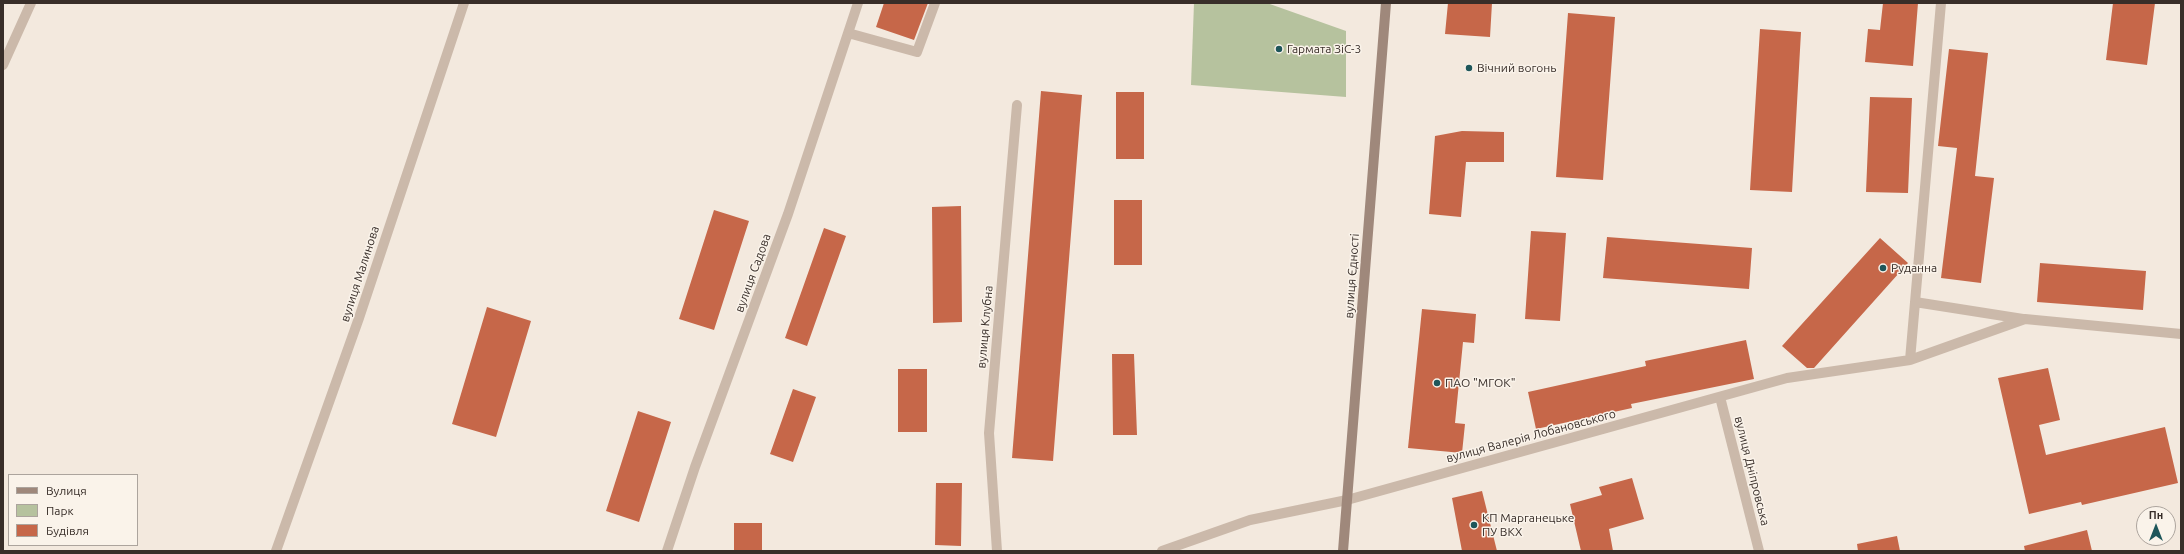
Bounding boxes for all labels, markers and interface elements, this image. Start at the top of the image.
place label: Гармата ЗіС-3 [1287,42,1361,56]
marker: Гармата ЗіС-3 [1274,44,1284,54]
place label: Вічний вогонь [1477,61,1557,75]
marker: Вічний вогонь [1464,63,1474,73]
street label: вулиця Малинова [338,224,382,324]
street label: вулиця Садова [732,232,774,314]
street label: вулиця Єдності [1342,233,1362,319]
place label: Руданна [1891,261,1937,275]
marker: Руданна [1878,263,1888,273]
street label: вулиця Клубна [974,285,996,369]
place label: ПАО "МГОК" [1445,376,1515,390]
marker: ПАО "МГОК" [1432,378,1442,388]
street label: вулиця Валерія Лобановського [1445,406,1617,466]
street label: вулиця Дніпровська [1731,415,1773,527]
legend [8,474,138,546]
text: Вулиця [46,484,87,497]
text: Парк [46,504,74,517]
north arrow [2136,506,2176,546]
text: Пн [2149,509,2163,521]
place label: КП Марганецьке ПУ ВКХ [1482,511,1574,539]
marker: КП Марганецьке ПУ ВКХ [1469,520,1479,530]
text: Будівля [46,524,89,537]

